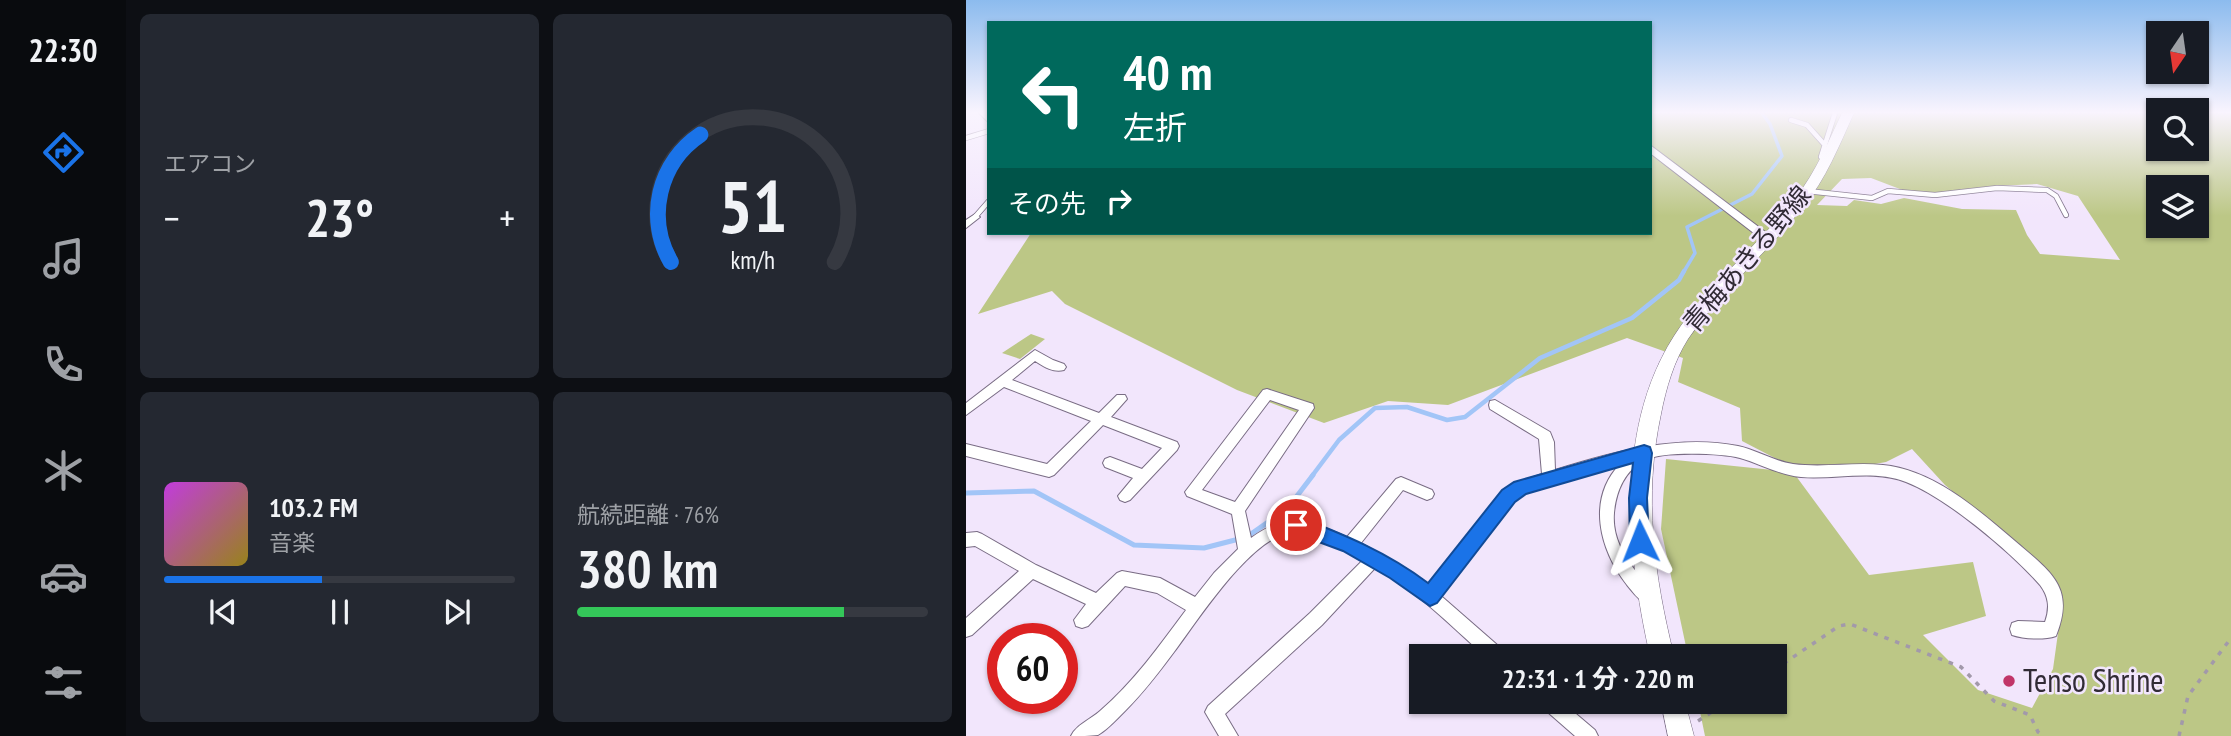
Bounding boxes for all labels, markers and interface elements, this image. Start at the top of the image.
north arrow [2146,21,2208,84]
map controls [2146,21,2209,238]
text: 22:30 [28,29,98,71]
text: 40 m [1123,40,1212,104]
icon: left [1008,49,1099,140]
button: search [2146,98,2209,161]
text: 左折 [1123,106,1187,148]
icon: directions [39,128,88,177]
text: エアコン [164,149,256,178]
text: 51 [718,158,787,252]
button: layers [2146,175,2209,238]
street label: 青梅あきる野線 [1676,179,1818,339]
icon: right [1100,182,1138,220]
text: 23° [305,184,374,251]
text: その先 [1008,187,1086,220]
text: − [164,193,180,242]
text: + [499,193,515,242]
icon: music [39,234,88,283]
text: km/h [730,244,775,276]
icon: phone [39,340,88,389]
icon: climate [39,446,88,495]
text: 103.2 FM [269,491,358,524]
pin [1266,495,1326,555]
text: 航続距離 · 76% [577,500,719,529]
position arrow [1603,504,1677,578]
icon: arrive [1277,506,1315,544]
text: 音楽 [269,528,315,557]
text: 380 km [577,535,718,602]
icon: car [39,552,88,601]
icon: previous [204,593,242,631]
icon: pause [321,593,359,631]
icon: next [438,593,476,631]
speed limit sign: 60 [987,623,1078,714]
icon: filters [39,658,88,707]
place label: Tenso Shrine [2023,659,2163,701]
text: 22:31 · 1 分 · 220 m [1502,662,1694,695]
marker: Tenso Shrine [2001,673,2017,689]

